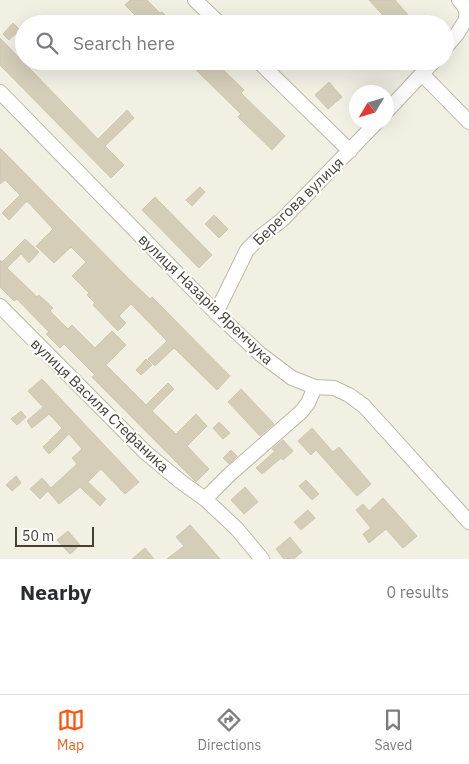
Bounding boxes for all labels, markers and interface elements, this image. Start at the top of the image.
search box [15,15,454,70]
icon: search [33,29,61,57]
text: Search here [73,31,175,55]
north arrow [349,85,394,130]
street label: Берегова вулиця [249,153,347,249]
street label: вулиця Назарія Яремчука [135,230,277,368]
street label: вулиця Василя Стефаника [27,334,173,476]
scale bar [15,524,94,547]
text: 50 m [22,527,54,545]
text: Nearby [20,578,91,606]
text: 0 results [386,582,449,602]
tab: Map [57,706,85,754]
tab: Directions [198,706,261,754]
tab: Saved [374,706,412,754]

